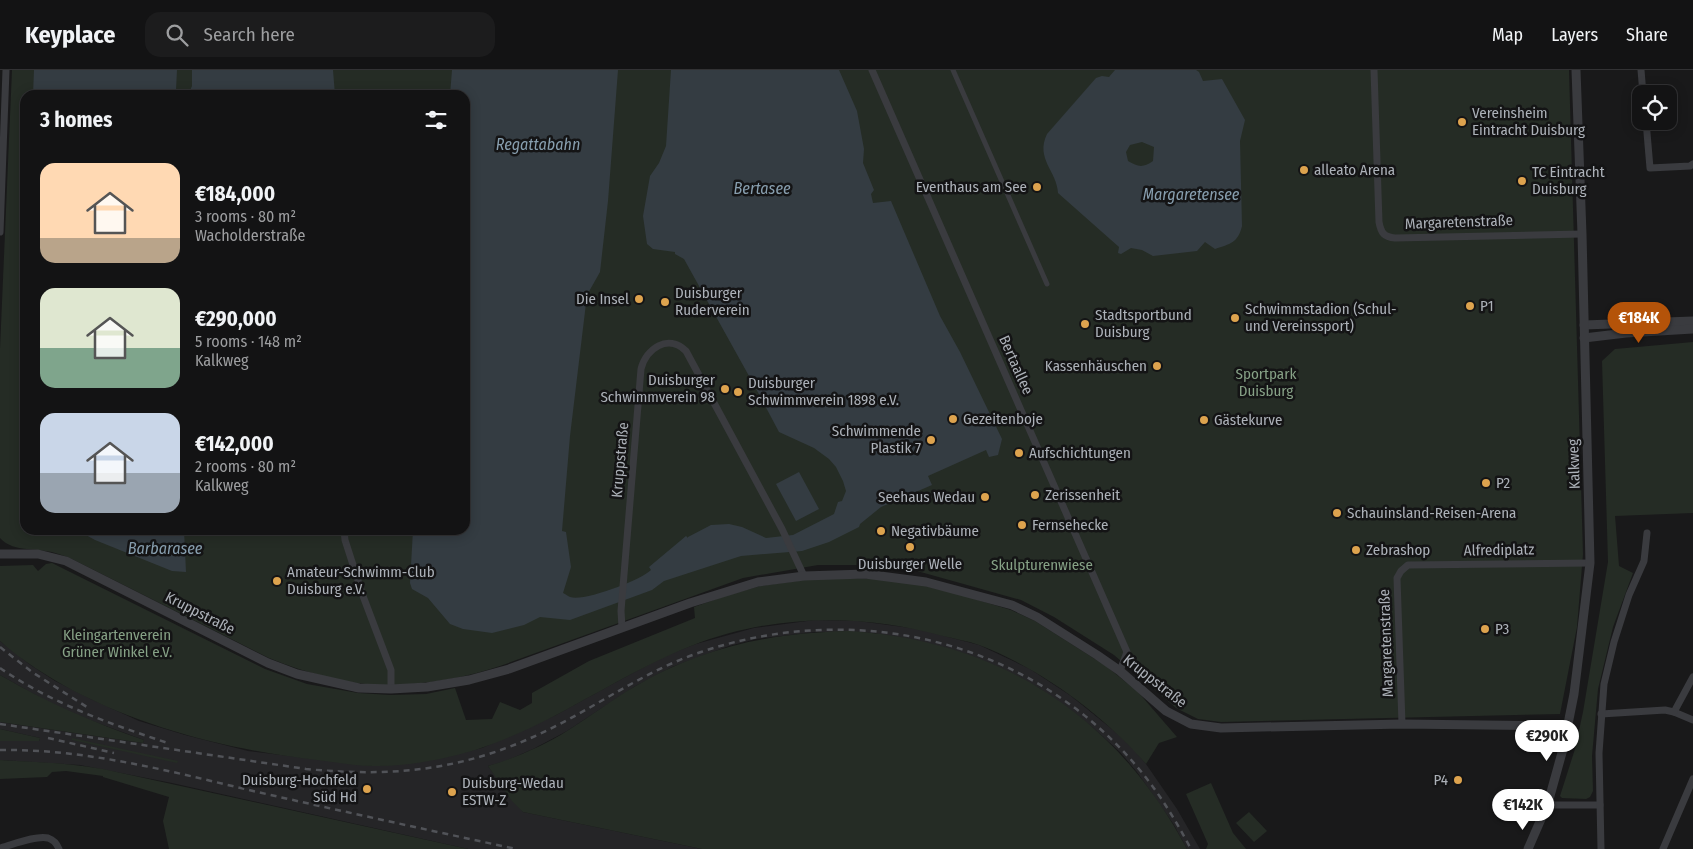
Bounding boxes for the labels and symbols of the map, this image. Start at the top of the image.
place label: Vereinsheim Eintracht Duisburg [1472,104,1585,139]
marker: Vereinsheim Eintracht Duisburg [1456,116,1468,128]
water label: Regattabahn [496,135,580,154]
place label: alleato Arena [1314,161,1395,179]
place label: TC Eintracht Duisburg [1532,163,1605,198]
marker: alleato Arena [1298,164,1310,176]
marker: TC Eintracht Duisburg [1516,175,1528,187]
place label: Eventhaus am See [916,178,1027,196]
water label: Bertasee [734,179,791,198]
marker: Eventhaus am See [1031,181,1043,193]
water label: Margaretensee [1143,185,1240,204]
street label: Margaretenstraße [1405,211,1513,233]
place label: Duisburger Ruderverein [675,284,750,319]
place label: Die Insel [576,290,629,308]
marker: Die Insel [633,293,645,305]
marker: Duisburger Ruderverein [659,296,671,308]
place label: P1 [1480,297,1494,315]
place label: Schwimmstadion (Schul- und Vereinssport) [1245,300,1397,335]
marker: P1 [1464,300,1476,312]
pin: €184K [1604,302,1674,344]
place label: Stadtsportbund Duisburg [1095,306,1192,341]
marker: Schwimmstadion (Schul- und Vereinssport) [1229,312,1241,324]
marker: Stadtsportbund Duisburg [1079,318,1091,330]
street label: Bertaallee [995,333,1037,397]
place label: Kassenhäuschen [1045,357,1147,375]
marker: Kassenhäuschen [1151,360,1163,372]
park label: Sportpark Duisburg [1236,365,1296,400]
place label: Duisburger Schwimmverein 98 [600,371,716,406]
place label: Duisburger Schwimmverein 1898 e.V. [748,374,899,409]
marker: Duisburger Schwimmverein 98 [719,383,731,395]
marker: Duisburger Schwimmverein 1898 e.V. [732,386,744,398]
place label: Gezeitenboje [963,410,1043,428]
place label: Gästekurve [1214,411,1282,429]
marker: Gezeitenboje [947,413,959,425]
marker: Gästekurve [1198,414,1210,426]
street label: Kruppstraße [608,421,632,499]
place label: Schwimmende Plastik 7 [832,422,921,457]
marker: Schwimmende Plastik 7 [925,434,937,446]
street label: Kalkweg [1564,439,1584,489]
place label: Aufschichtungen [1029,444,1131,462]
marker: Aufschichtungen [1013,447,1025,459]
place label: P2 [1496,474,1511,492]
marker: P2 [1480,477,1492,489]
place label: Zerissenheit [1045,486,1120,504]
place label: Seehaus Wedau [878,488,975,506]
marker: Zerissenheit [1029,489,1041,501]
marker: Seehaus Wedau [979,491,991,503]
place label: Schauinsland-Reisen-Arena [1347,504,1516,522]
marker: Schauinsland-Reisen-Arena [1331,507,1343,519]
place label: Fernsehecke [1032,516,1108,534]
marker: Fernsehecke [1016,519,1028,531]
place label: Negativbäume [891,522,979,540]
marker: Negativbäume [875,525,887,537]
water label: Barbarasee [128,539,203,558]
street label: Alfrediplatz [1464,540,1534,560]
marker: Duisburger Welle [904,541,916,553]
place label: Zebrashop [1366,541,1430,559]
marker: Zebrashop [1350,544,1362,556]
place label: Duisburger Welle [858,555,962,573]
park label: Skulpturenwiese [991,556,1093,574]
place label: Amateur-Schwimm-Club Duisburg e.V. [287,563,435,598]
marker: Amateur-Schwimm-Club Duisburg e.V. [271,575,283,587]
street label: Kruppstraße [162,588,238,638]
street label: Margaretenstraße [1375,589,1397,697]
place label: P3 [1495,620,1510,638]
marker: P3 [1479,623,1491,635]
park label: Kleingartenverein Grüner Winkel e.V. [62,626,172,661]
street label: Kruppstraße [1120,651,1190,711]
pin: €290K [1512,720,1582,762]
place label: Duisburg-Hochfeld Süd Hd [242,771,357,806]
place label: P4 [1434,771,1448,789]
place label: Duisburg-Wedau ESTW-Z [462,774,564,809]
marker: P4 [1452,774,1464,786]
marker: Duisburg-Hochfeld Süd Hd [361,783,373,795]
marker: Duisburg-Wedau ESTW-Z [446,786,458,798]
pin: €142K [1488,788,1558,831]

